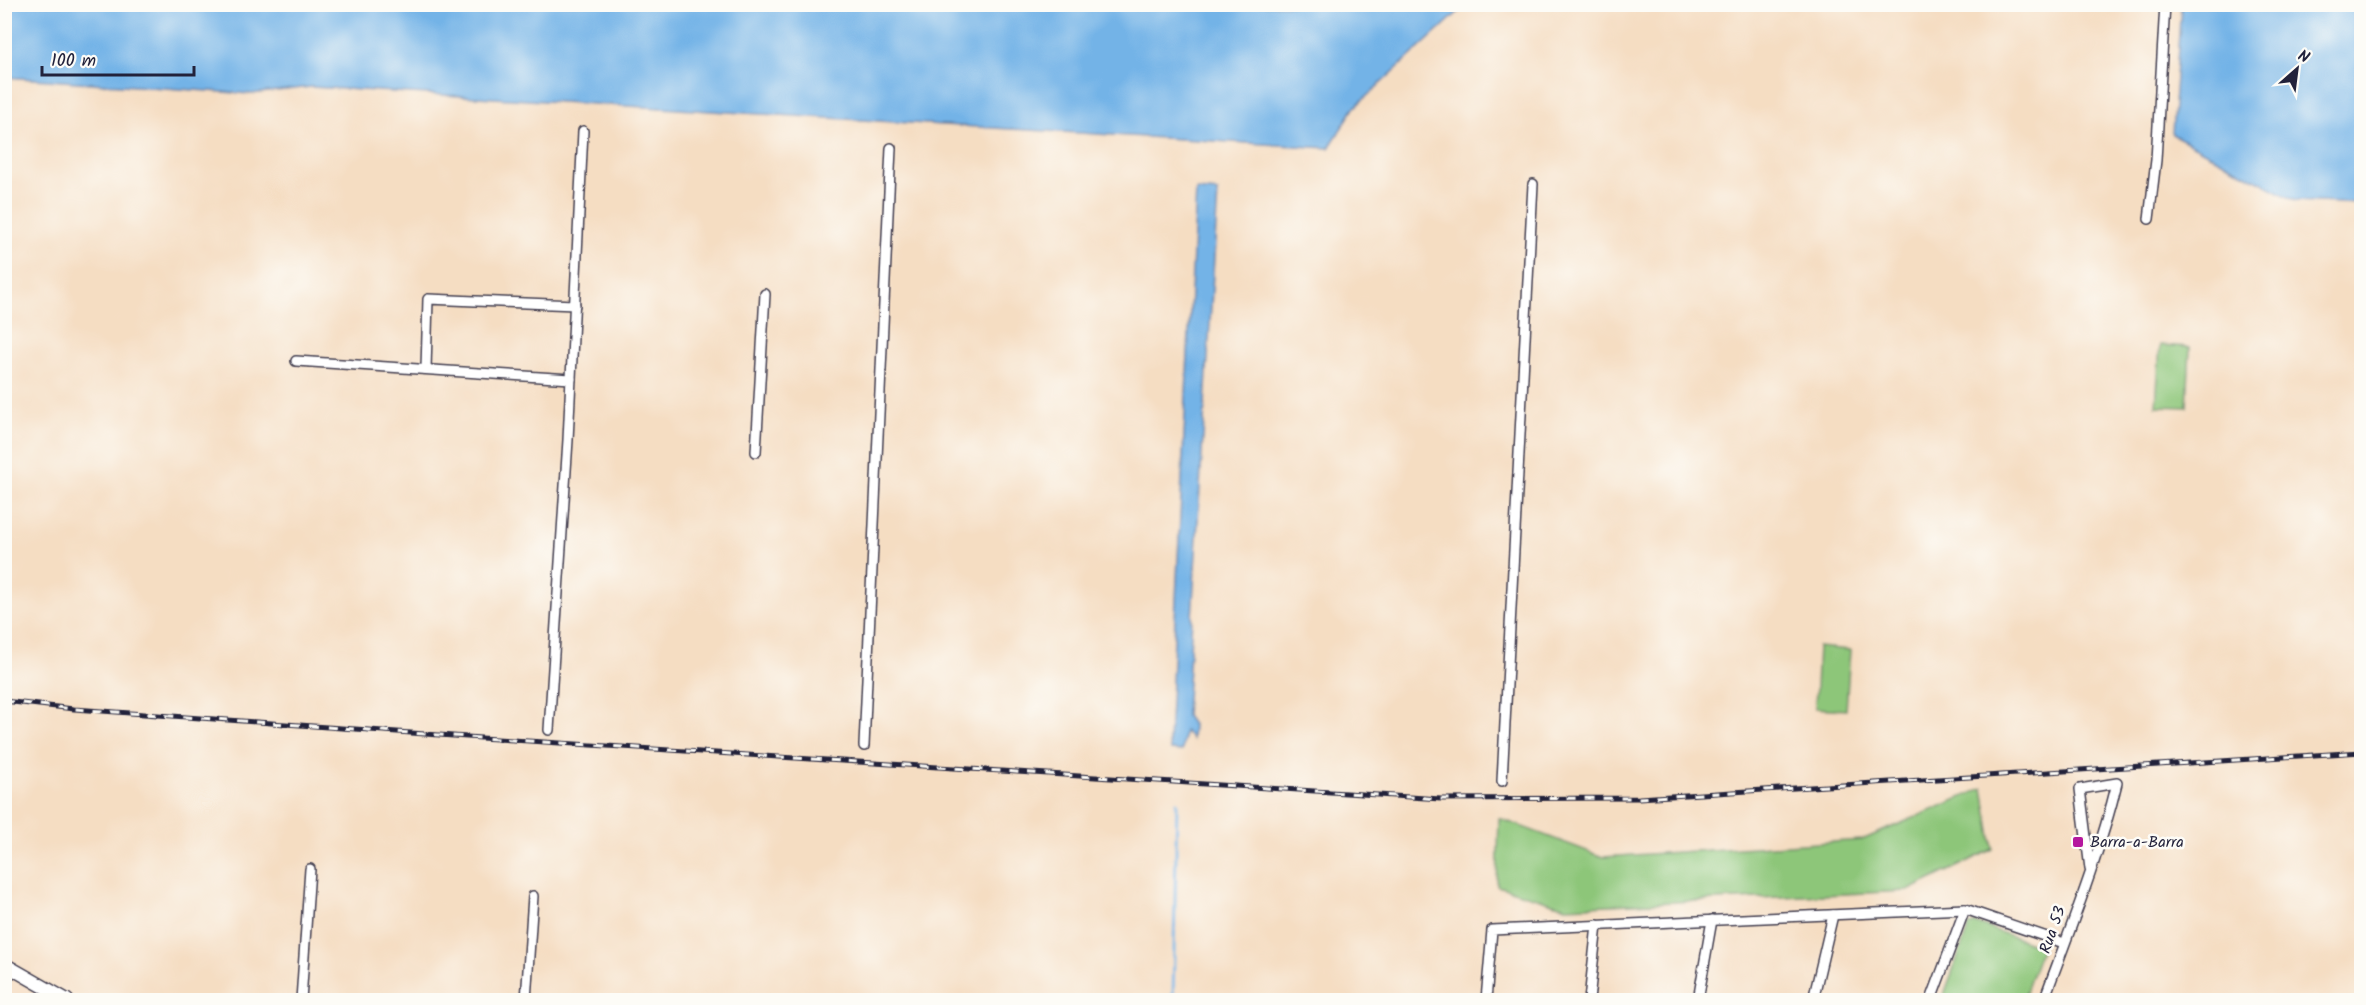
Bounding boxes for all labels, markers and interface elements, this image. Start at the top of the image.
scale bar [42,39,194,77]
north arrow [2267,39,2327,99]
text: N [2293,44,2314,70]
text: 100 m [51,47,96,76]
place label: Barra-a-Barra [2090,830,2184,855]
marker: Barra-a-Barra [2071,835,2085,849]
street label: Rua 53 [2033,903,2073,957]

